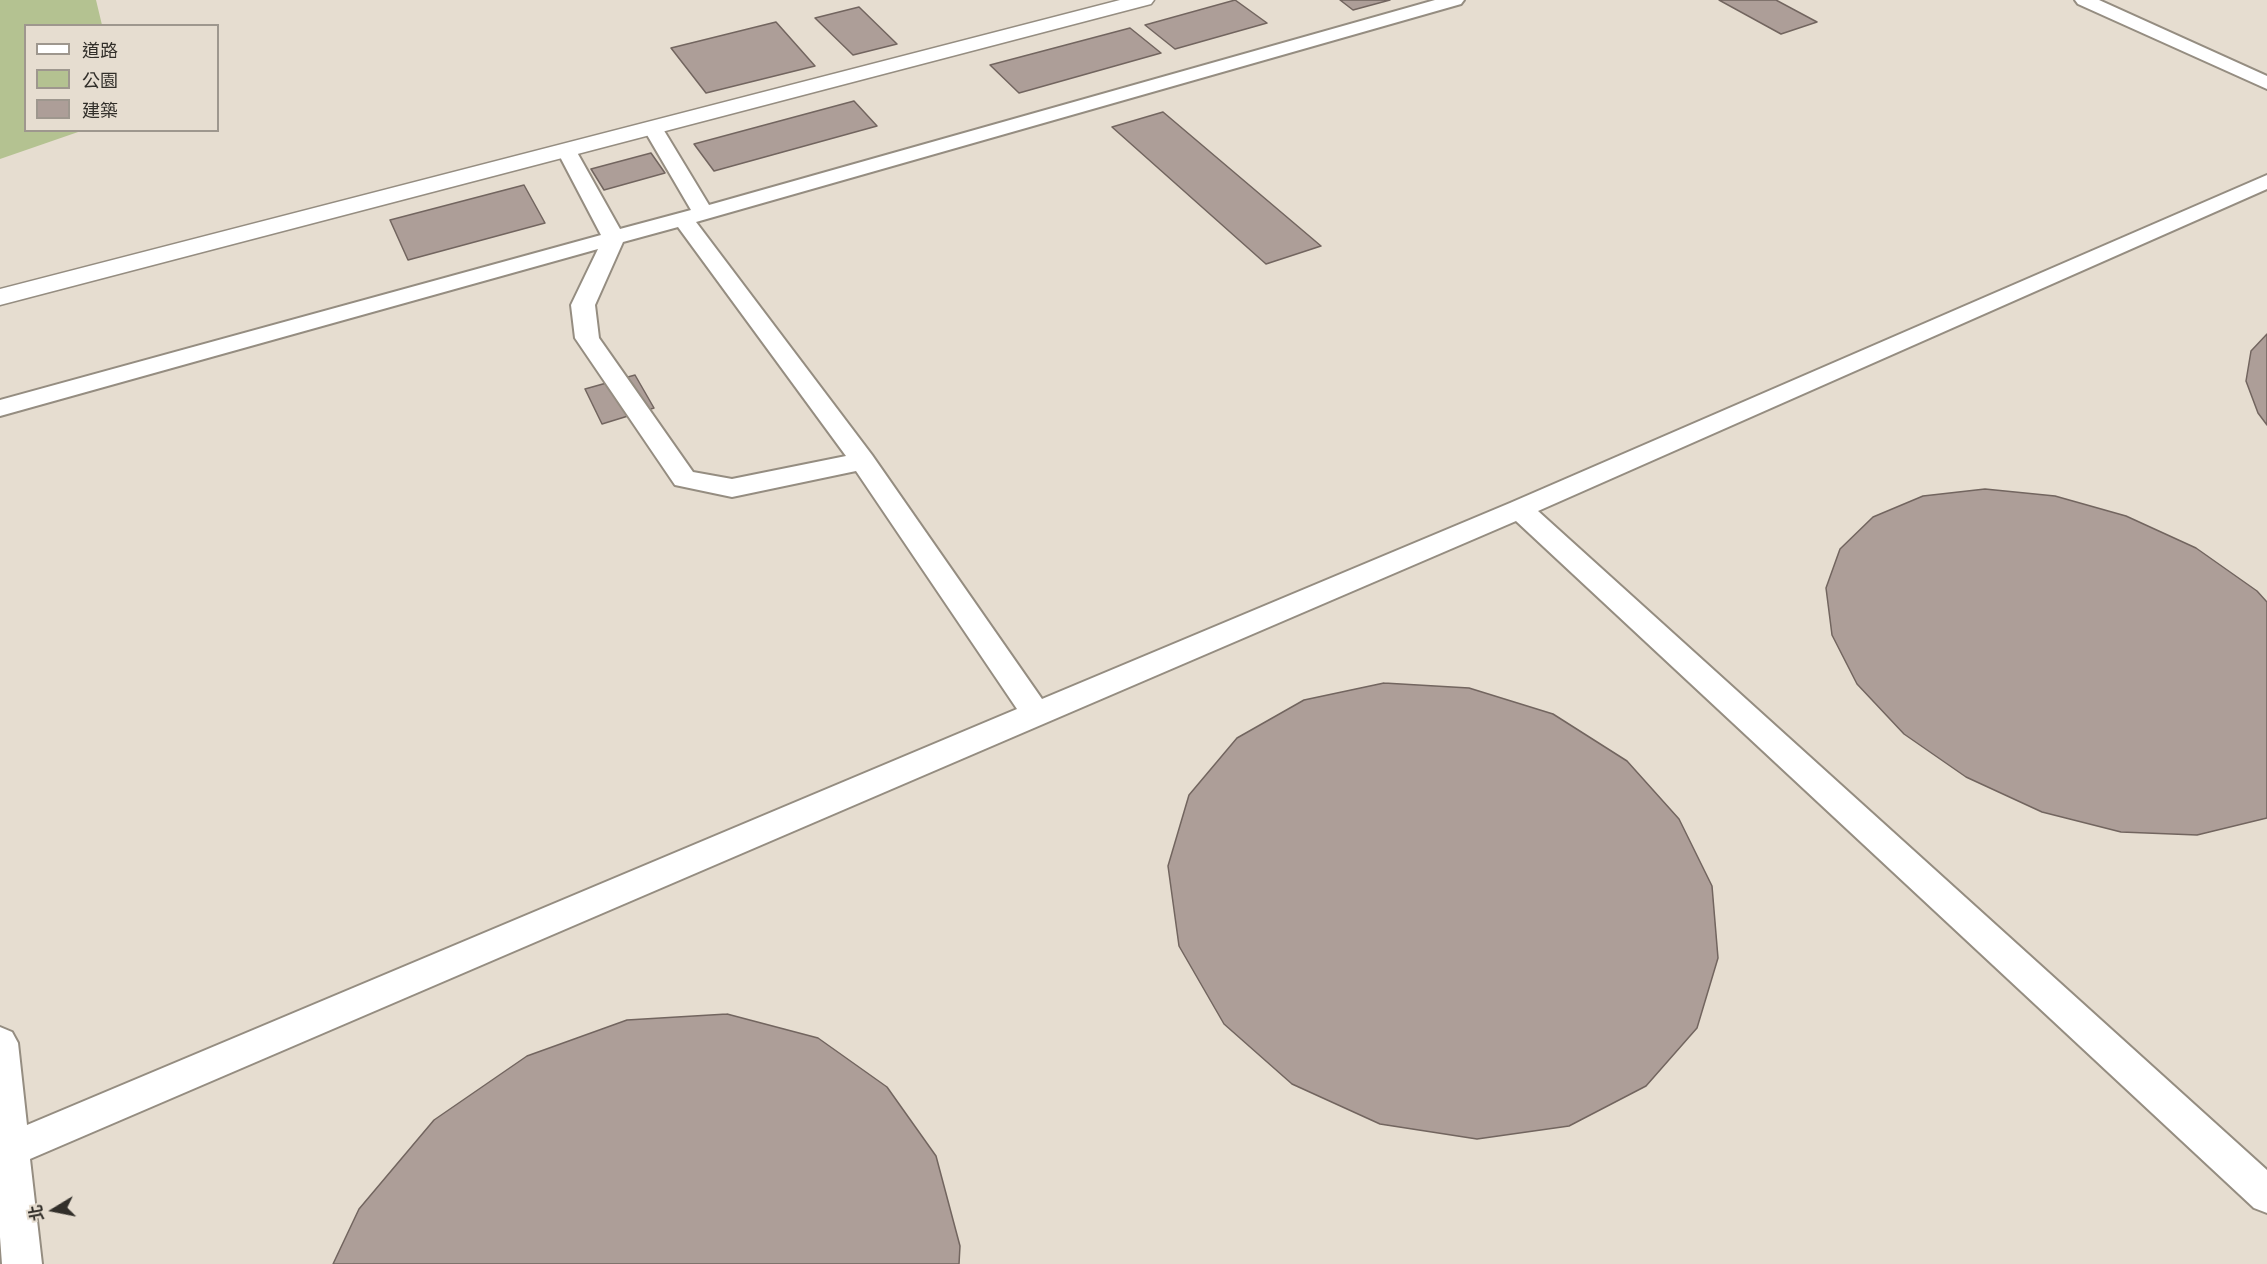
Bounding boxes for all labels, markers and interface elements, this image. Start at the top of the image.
legend [24,24,219,132]
text: 道路 [82,39,118,62]
text: 公園 [82,69,118,92]
text: 建築 [82,99,118,122]
north arrow [24,1180,84,1240]
text: 北 [25,1204,48,1223]

